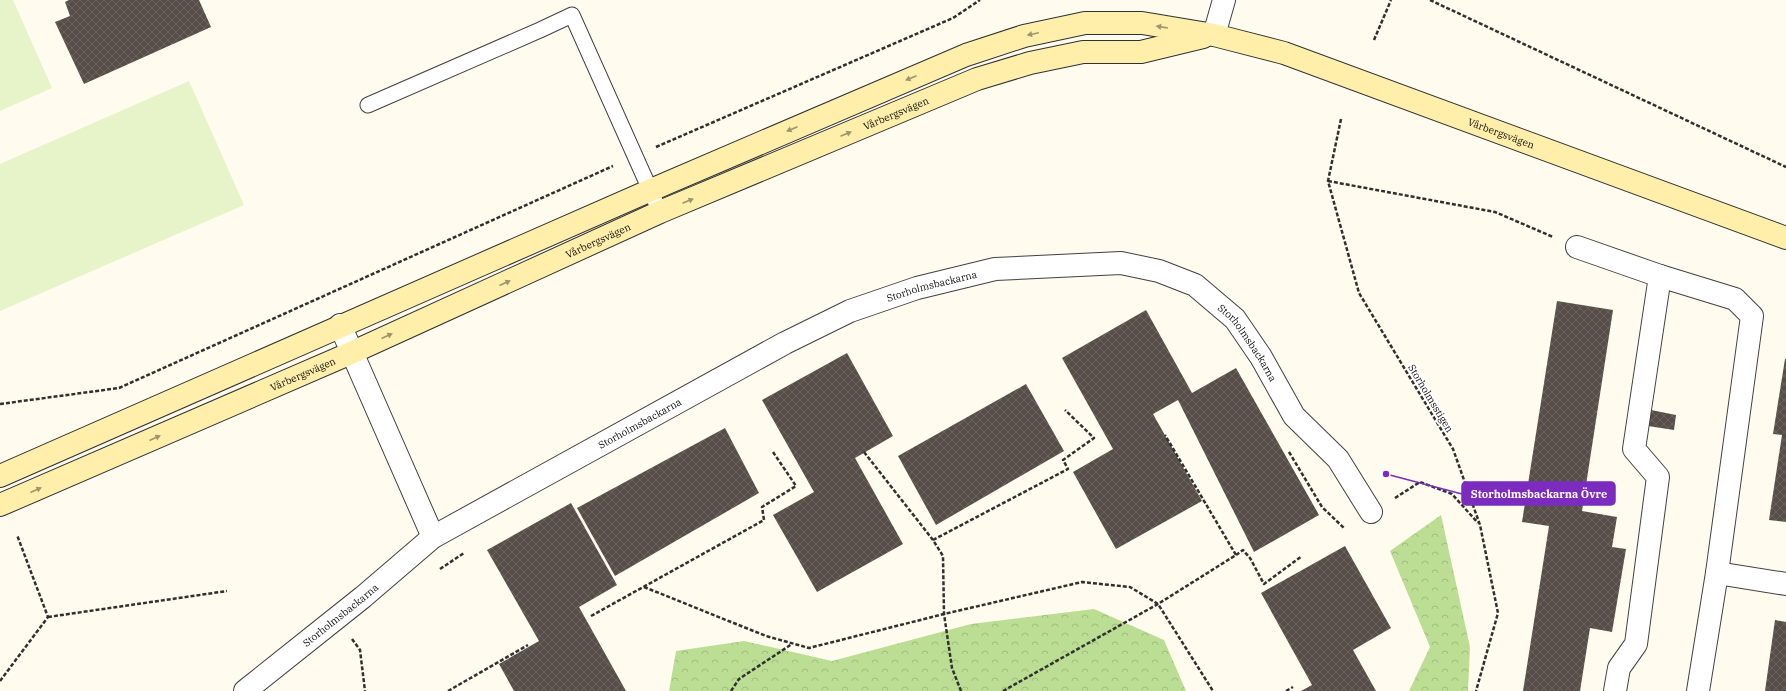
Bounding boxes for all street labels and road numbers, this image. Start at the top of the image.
street label: Vårbergsvägen [861,94,931,133]
street label: Vårbergsvägen [1466,115,1537,152]
street label: Vårbergsvägen [564,220,633,261]
street label: Storholmsbackarna [885,268,979,305]
street label: Storholmsbackarna [1215,301,1280,384]
street label: Vårbergsvägen [268,354,338,394]
street label: Storholmsstigen [1405,362,1456,435]
street label: Storholmsbackarna [596,395,684,452]
street label: Storholmsbackarna [300,581,381,649]

